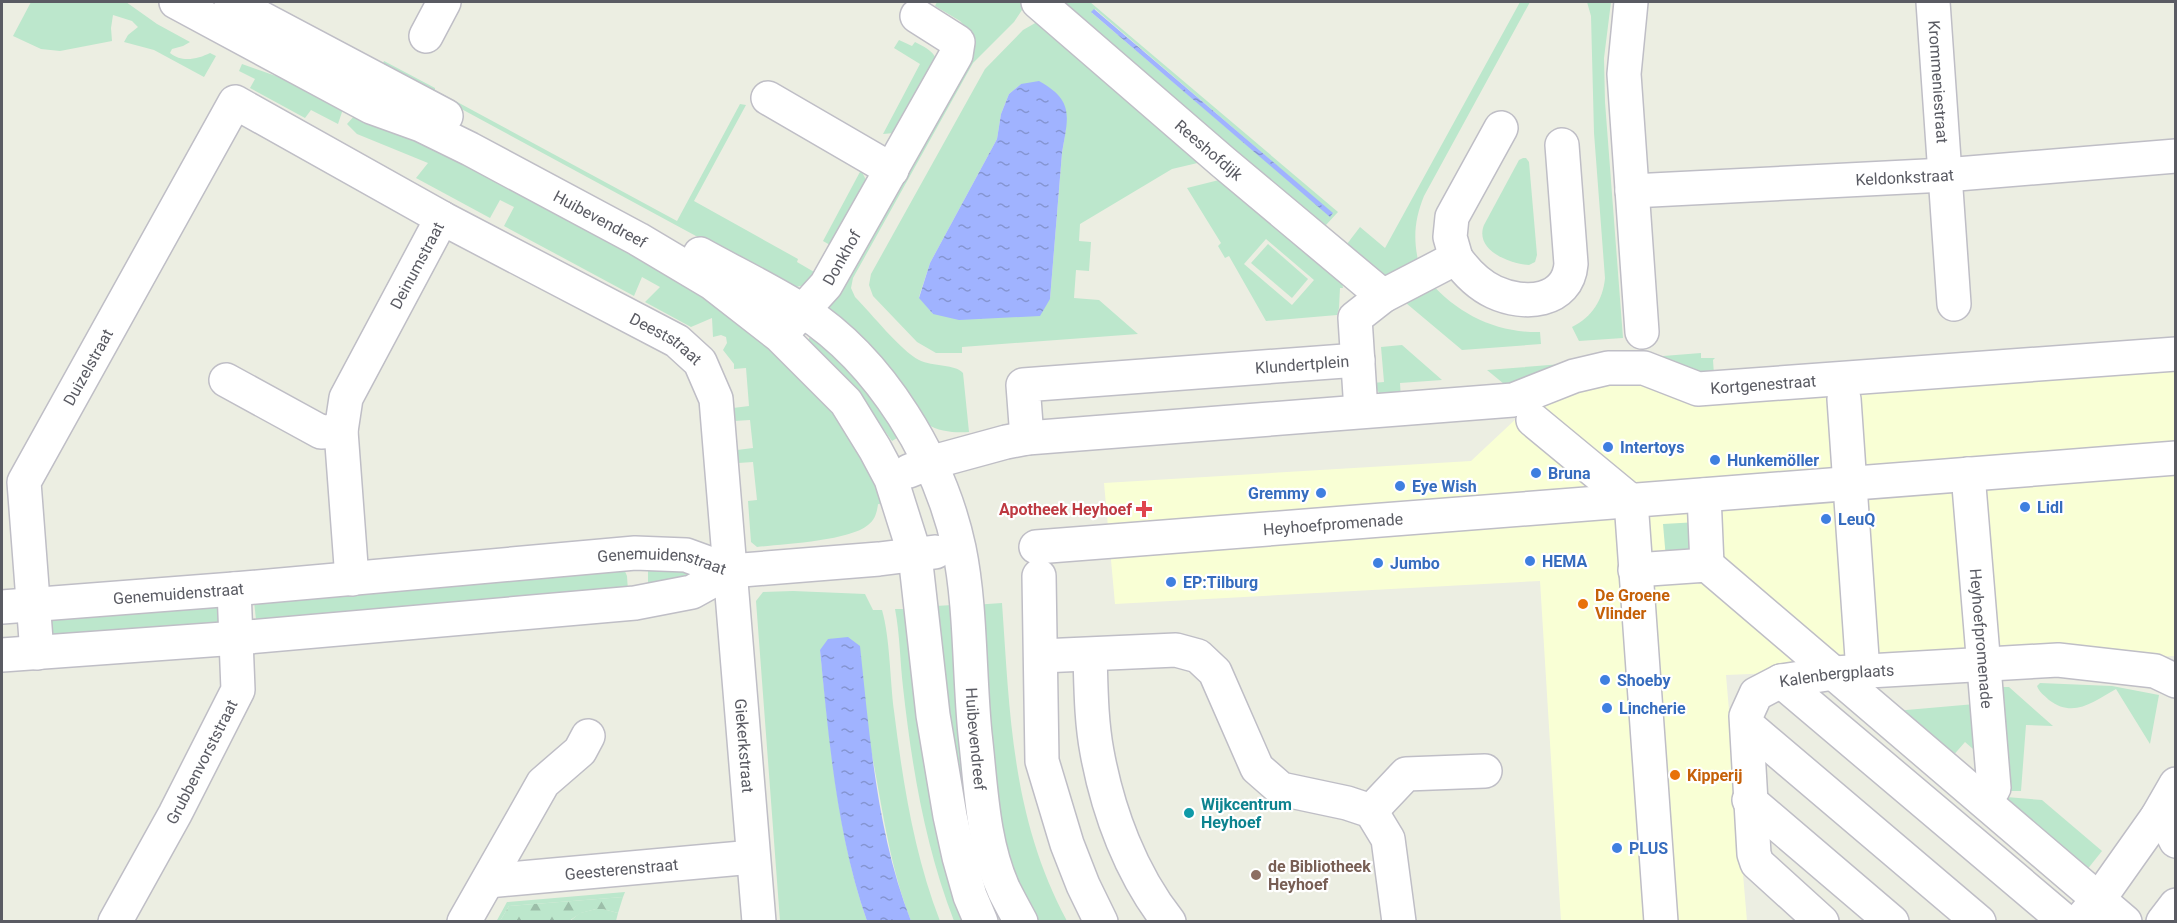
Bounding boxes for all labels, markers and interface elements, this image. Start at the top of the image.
street label: Krommeniestraat [1925,20,1952,144]
street label: Reeshofdijk [1171,115,1247,185]
street label: Keldonkstraat [1855,165,1955,189]
street label: Huibevendreef [550,186,651,252]
street label: Deinumstraat [386,219,448,312]
street label: Donkhof [818,226,865,289]
street label: Deeststraat [627,309,706,369]
street label: Duizelstraat [59,325,117,409]
street label: Klundertplein [1254,351,1350,377]
street label: Kortgenestraat [1710,371,1817,398]
place label: Intertoys [1620,438,1684,457]
marker: Intertoys [1601,440,1615,454]
place label: Hunkemöller [1727,451,1819,470]
marker: Hunkemöller [1708,453,1722,467]
place label: Bruna [1548,464,1591,483]
marker: Bruna [1529,466,1543,480]
place label: Eye Wish [1412,477,1477,496]
marker: Eye Wish [1393,479,1407,493]
place label: Gremmy [1248,484,1310,503]
marker: Gremmy [1314,486,1328,500]
place label: Lidl [2037,498,2063,517]
place label: Apotheek Heyhoef [999,500,1132,519]
marker: Lidl [2018,500,2032,514]
marker: Apotheek Heyhoef [1137,502,1151,516]
street label: Heyhoefpromenade [1262,509,1404,539]
place label: LeuQ [1838,510,1875,529]
marker: LeuQ [1819,512,1833,526]
street label: Genemuidenstraat [596,543,729,578]
place label: HEMA [1542,552,1587,571]
place label: Jumbo [1390,554,1440,573]
marker: HEMA [1523,554,1537,568]
marker: Jumbo [1371,556,1385,570]
street label: Heyhoefpromenade [1966,568,1997,709]
place label: EP:Tilburg [1183,573,1258,592]
marker: EP:Tilburg [1164,575,1178,589]
street label: Genemuidenstraat [112,579,245,608]
place label: De Groene Vlinder [1595,586,1670,623]
marker: De Groene Vlinder [1576,597,1590,611]
street label: Kalenbergplaats [1778,660,1895,691]
place label: Shoeby [1617,671,1671,690]
marker: Shoeby [1598,673,1612,687]
street label: Huibevendreef [962,687,990,792]
street label: Grubbenvorststraat [162,696,241,828]
street label: Giekerkstraat [731,698,758,794]
place label: Lincherie [1619,699,1686,718]
marker: Lincherie [1600,701,1614,715]
place label: Kipperij [1687,766,1742,785]
marker: Kipperij [1668,768,1682,782]
place label: Wijkcentrum Heyhoef [1201,795,1292,832]
marker: Wijkcentrum Heyhoef [1182,806,1196,820]
place label: PLUS [1629,839,1668,858]
marker: PLUS [1610,841,1624,855]
street label: Geesterenstraat [564,854,679,884]
place label: de Bibliotheek Heyhoef [1268,857,1371,894]
marker: de Bibliotheek Heyhoef [1249,868,1263,882]

